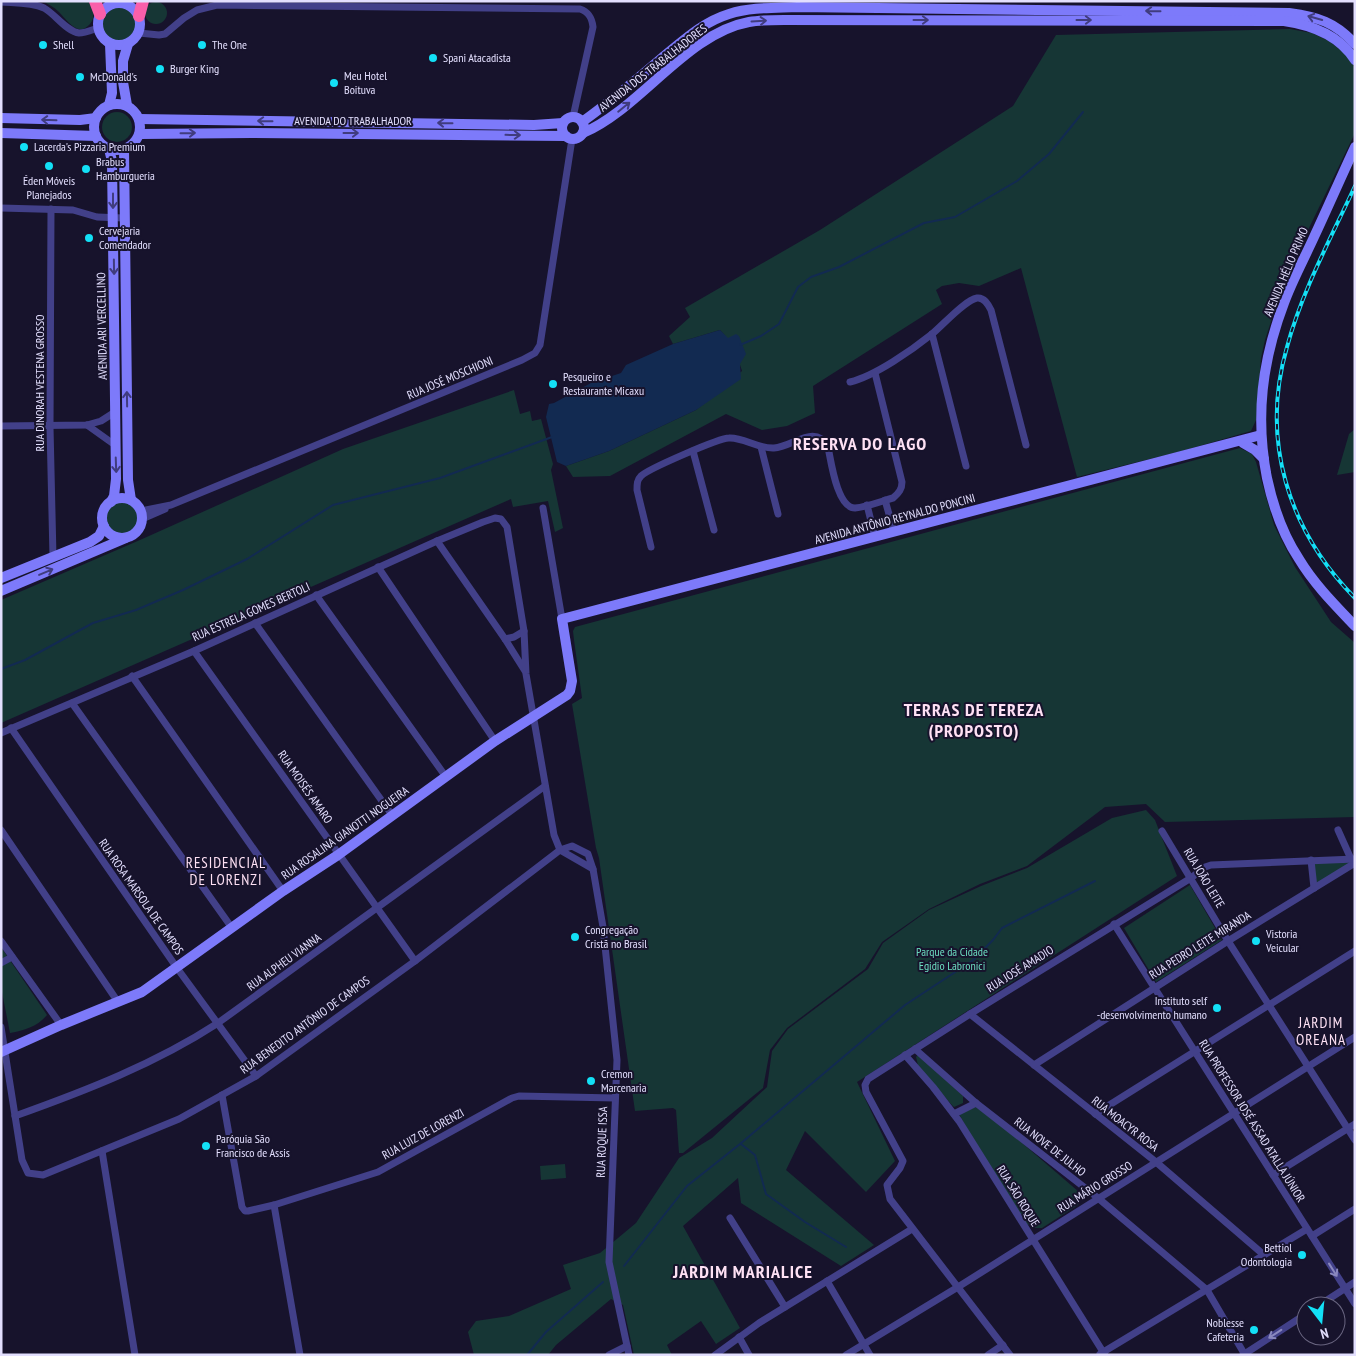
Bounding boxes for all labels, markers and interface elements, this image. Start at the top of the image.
one-way arrow [1145,6,1162,16]
one-way arrow [1307,12,1323,22]
one-way arrow [913,15,929,25]
one-way arrow [1076,15,1092,25]
one-way arrow [751,17,767,26]
street label: AVENIDA DOS TRABALHADORES [596,21,710,115]
place label: Shell [53,37,74,52]
place label: The One [212,37,247,52]
marker: Shell [37,39,49,51]
marker: The One [196,39,208,51]
place label: Spani Atacadista [443,50,511,65]
marker: Spani Atacadista [427,52,439,64]
place label: Burger King [170,61,219,76]
marker: Burger King [154,63,166,75]
place label: Meu Hotel Boituva [344,68,387,97]
place label: McDonald's [90,69,137,84]
marker: McDonald's [74,71,86,83]
marker: Meu Hotel Boituva [328,77,340,89]
one-way arrow [617,101,630,112]
street label: AVENIDA DO TRABALHADOR [294,113,412,128]
one-way arrow [41,115,58,125]
one-way arrow [257,116,274,126]
one-way arrow [437,118,453,128]
one-way arrow [342,128,359,138]
one-way arrow [180,129,196,138]
one-way arrow [505,130,521,140]
place label: Lacerda's Pizzaria Premium [34,139,146,154]
marker: Lacerda's Pizzaria Premium [18,141,30,153]
place label: Brabus Hamburgueria [96,154,155,183]
marker: Éden Móveis Planejados [43,160,55,172]
marker: Brabus Hamburgueria [80,163,92,175]
place label: Éden Móveis Planejados [23,173,75,202]
one-way arrow [108,192,118,208]
place label: Cervejaria Comendador [99,223,152,252]
street label: AVENIDA HÉLIO PRIMO [1260,224,1311,319]
marker: Cervejaria Comendador [83,232,95,244]
one-way arrow [109,258,119,275]
street label: AVENIDA ARI VERCELLINO [93,272,110,380]
street label: RUA DINORAH VESTENA GROSSO [32,314,47,452]
street label: RUA JOSÉ MOSCHIONI [404,353,495,402]
place label: Pesqueiro e Restaurante Micaxu [563,369,644,398]
marker: Pesqueiro e Restaurante Micaxu [547,378,559,390]
one-way arrow [122,391,131,407]
district label: RESERVA DO LAGO [793,432,927,455]
one-way arrow [111,456,121,472]
street label: AVENIDA ANTÔNIO REYNALDO PONCINI [813,490,977,547]
one-way arrow [38,567,53,577]
street label: RUA ESTRELA GOMES BERTOLI [190,579,312,644]
district label: TERRAS DE TEREZA (PROPOSTO) [904,698,1044,742]
street label: RUA MOISÉS AMARO [275,747,336,826]
street label: RUA ROSALINA GIANOTTI NOGUEIRA [278,783,412,882]
street label: RUA ROSA MARSOLA DE CAMPOS [96,836,187,958]
street label: RUA JOÃO LEITE [1181,845,1228,910]
district label: RESIDENCIAL DE LORENZI [186,853,266,889]
street label: RUA PEDRO LEITE MIRANDA [1146,907,1254,982]
place label: Congregação Cristã no Brasil [585,922,647,951]
place label: Vistoria Veicular [1265,926,1300,955]
street label: RUA ALPHEU VIANNA [244,929,324,994]
marker: Congregação Cristã no Brasil [569,931,581,943]
marker: Vistoria Veicular [1250,935,1262,947]
street label: RUA JOSÉ AMADIO [983,942,1056,995]
park label: Parque da Cidade Egidio Labronici [916,944,988,973]
street label: RUA BENEDITO ANTÔNIO DE CAMPOS [237,973,372,1077]
place label: Instituto self -desenvolvimento humano [1097,993,1208,1022]
marker: Instituto self -desenvolvimento humano [1211,1002,1223,1014]
district label: JARDIM OREANA [1296,1013,1346,1049]
street label: RUA PROFESSOR JOSÉ ASSAD ATALLA JÚNIOR [1196,1037,1309,1205]
place label: Cremon Marcenaria [601,1066,647,1095]
marker: Cremon Marcenaria [585,1075,597,1087]
street label: RUA MOACYR ROSA [1089,1093,1162,1155]
street label: RUA LUIZ DE LORENZI [379,1105,466,1162]
street label: RUA ROQUE ISSA [593,1106,610,1178]
street label: RUA NOVE DE JULHO [1011,1114,1090,1180]
place label: Paróquia São Francisco de Assis [216,1131,290,1160]
marker: Paróquia São Francisco de Assis [200,1140,212,1152]
street label: RUA MÁRIO GROSSO [1054,1157,1135,1216]
street label: RUA SÃO ROQUE [994,1162,1043,1229]
place label: Bettiol Odontologia [1241,1240,1292,1269]
marker: Bettiol Odontologia [1296,1249,1308,1261]
district label: JARDIM MARIALICE [672,1260,813,1283]
one-way arrow [1329,1262,1339,1276]
north arrow [1296,1296,1346,1346]
place label: Noblesse Cafeteria [1206,1315,1244,1344]
marker: Noblesse Cafeteria [1248,1324,1260,1336]
text: N [1318,1324,1331,1343]
one-way arrow [1268,1330,1282,1340]

